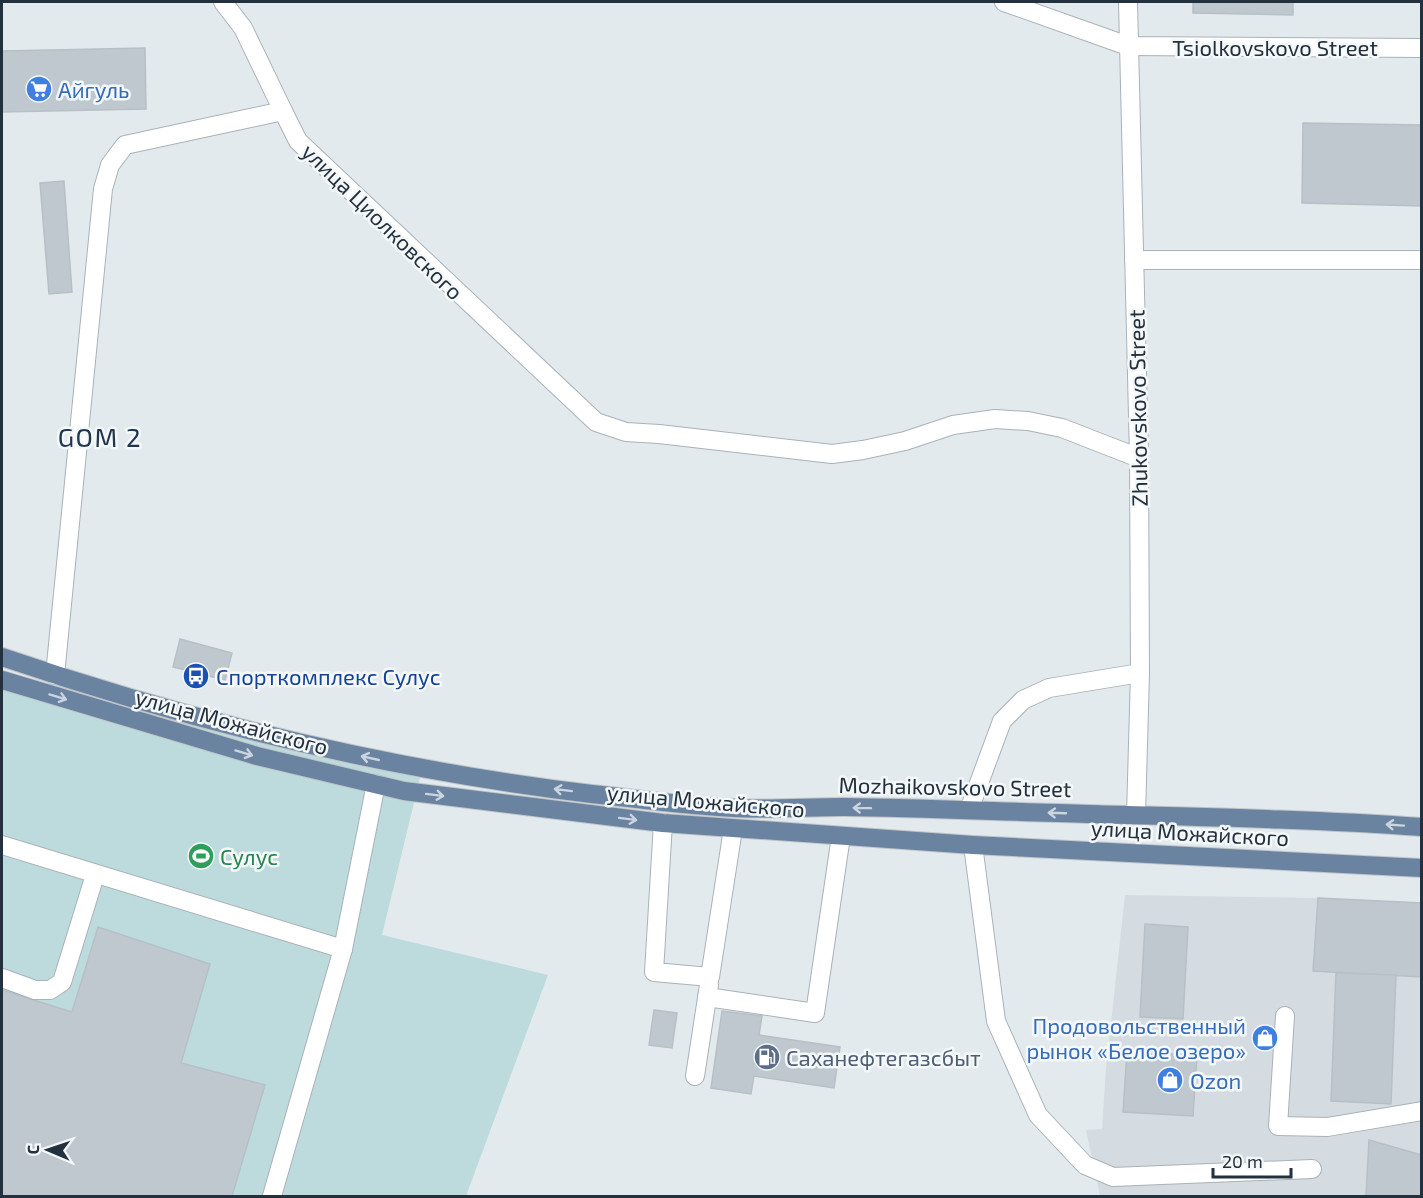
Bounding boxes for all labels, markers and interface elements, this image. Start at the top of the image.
street label: Tsiolkovskovo Street [1172,34,1378,60]
supermarket icon: Айгуль [24,74,54,104]
place label: Айгуль [58,76,129,103]
street label: улица Циолковского [297,138,469,305]
street label: Zhukovskovo Street [1122,309,1152,507]
district label: GOM 2 [58,421,142,452]
bus stop icon: Спорткомплекс Сулус [181,661,211,691]
place label: Спорткомплекс Сулус [216,663,441,690]
street label: улица Можайского [133,683,331,760]
one-way arrow [48,692,67,703]
one-way arrow [234,748,253,759]
one-way arrow [361,751,380,763]
street label: Mozhaikovskovo Street [838,771,1072,801]
street label: улица Можайского [606,778,806,823]
one-way arrow [553,784,573,795]
one-way arrow [424,789,444,800]
one-way arrow [852,802,872,814]
one-way arrow [1047,807,1067,819]
one-way arrow [618,814,637,825]
street label: улица Можайского [1090,814,1290,851]
one-way arrow [1386,819,1406,830]
sports icon: Сулус [186,841,216,871]
place label: Сулус [220,843,278,870]
place label: Продовольственный рынок «Белое озеро» [1027,1012,1246,1063]
shop icon: Продовольственный рынок «Белое озеро» [1250,1023,1280,1053]
fuel station icon: Саханефтегазсбыт [752,1042,782,1072]
place label: Саханефтегазсбыт [786,1044,981,1070]
shop icon: Ozon [1155,1065,1185,1095]
place label: Ozon [1190,1067,1241,1093]
north arrow [18,1120,78,1180]
scale bar [1213,1141,1291,1179]
text: С [23,1144,42,1154]
text: 20 m [1222,1150,1263,1172]

